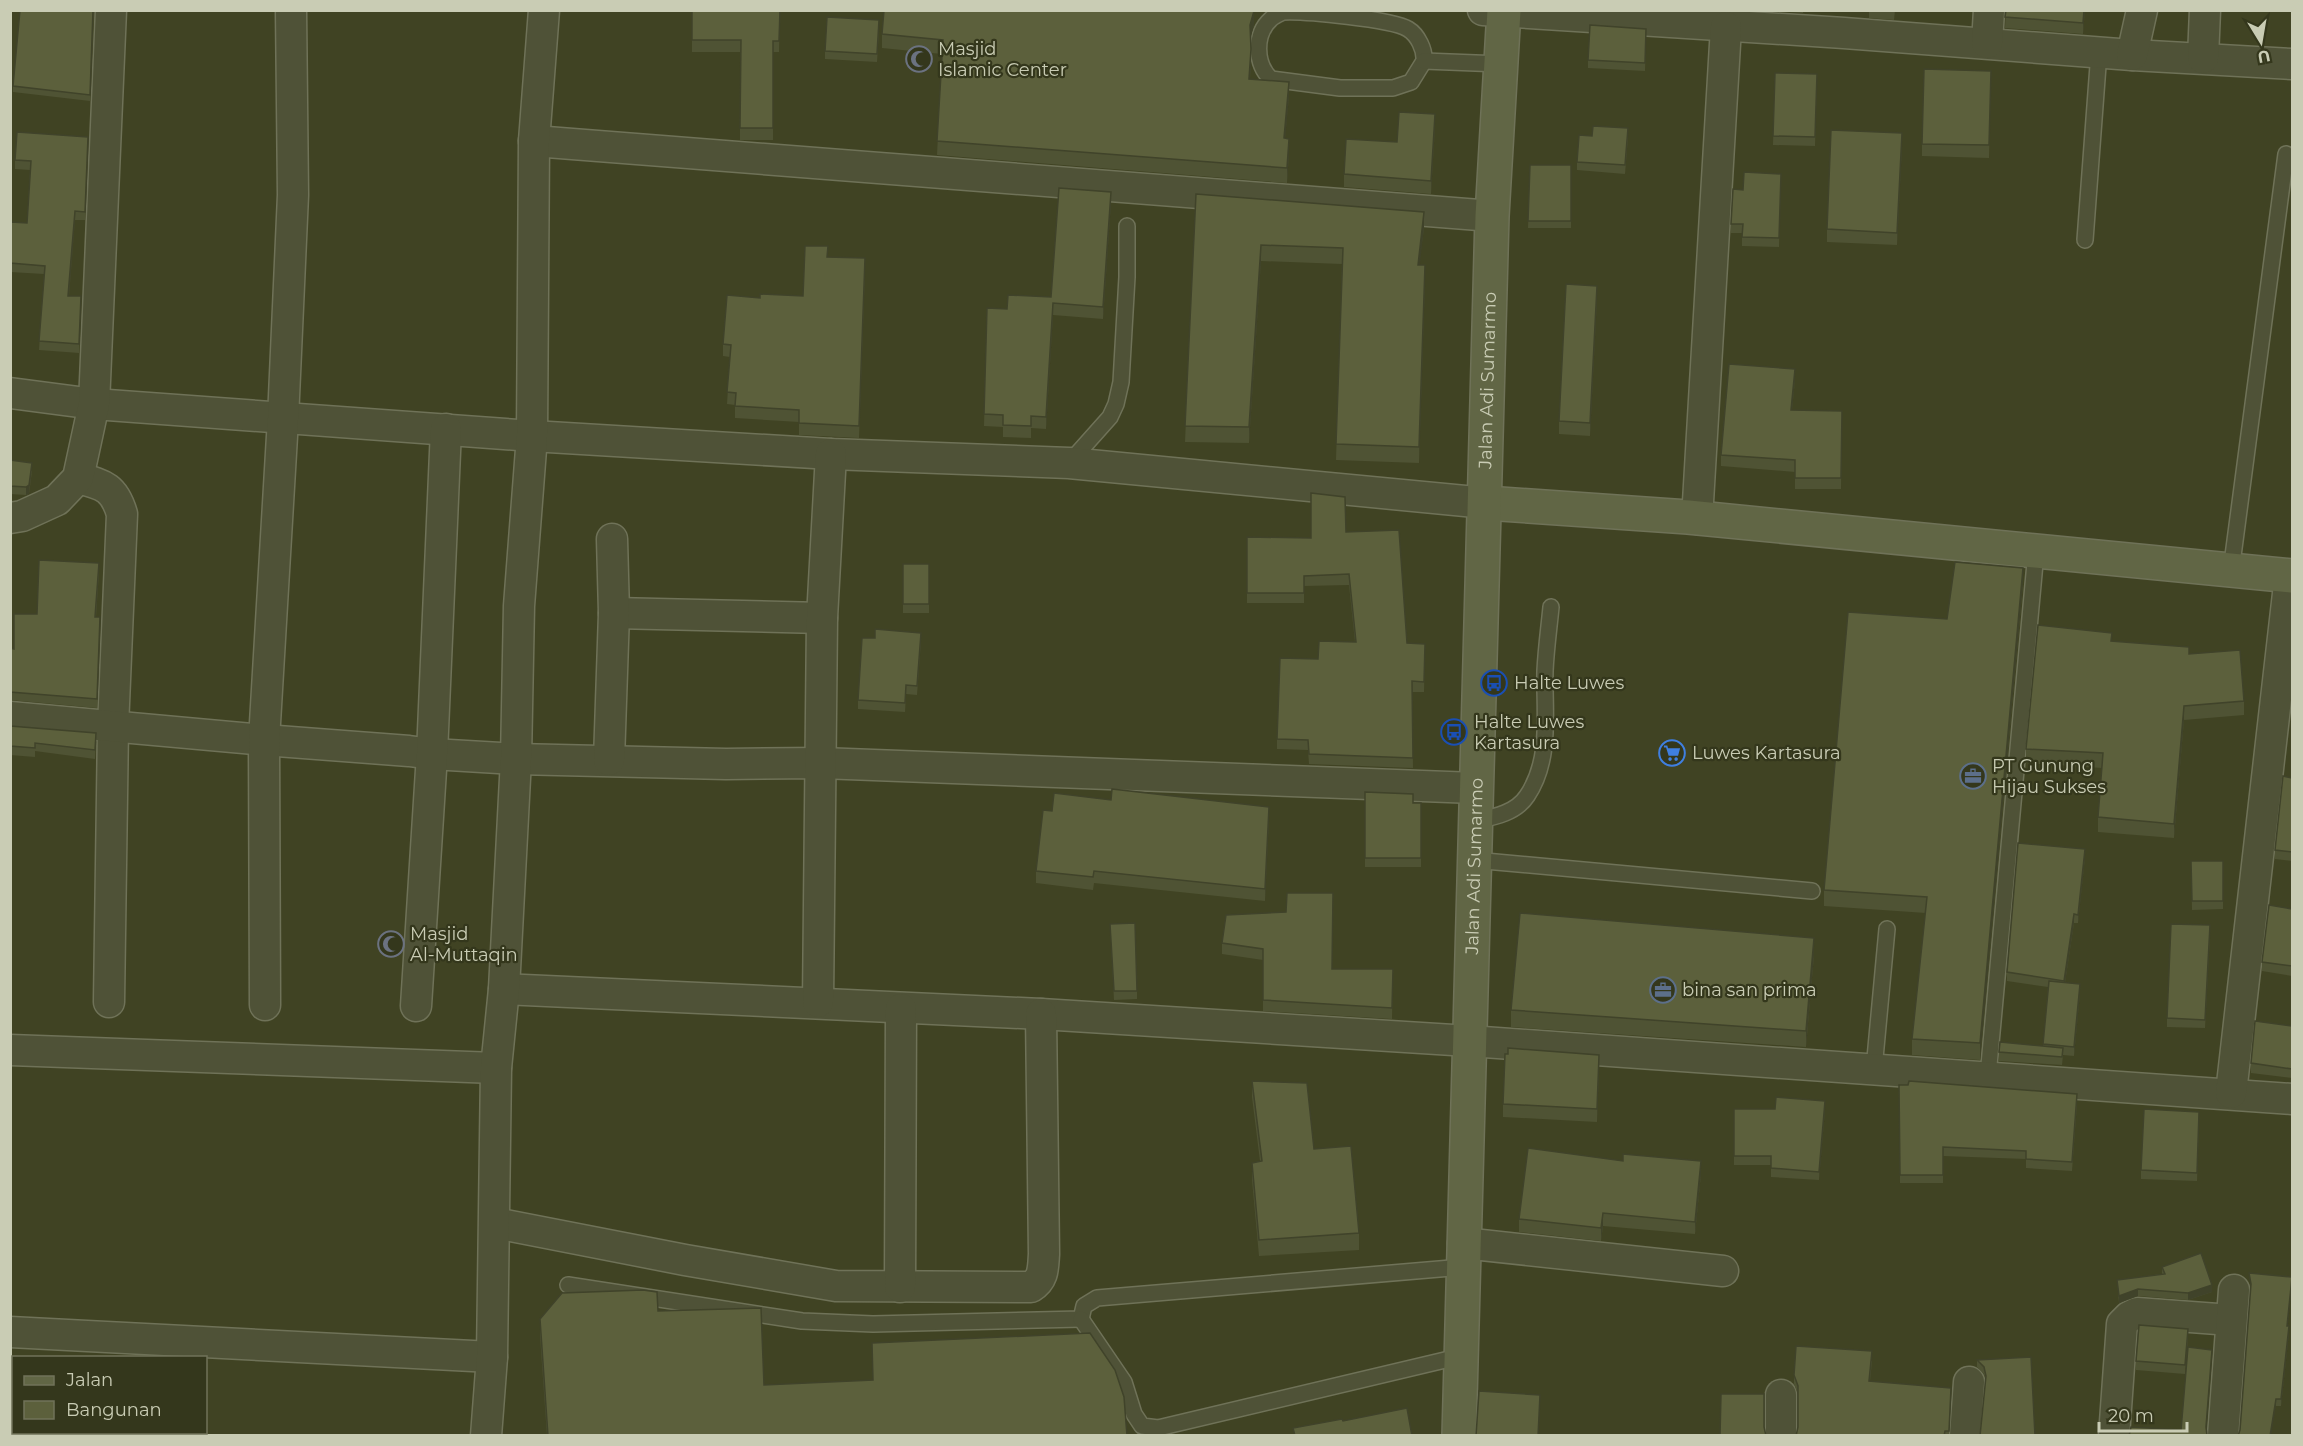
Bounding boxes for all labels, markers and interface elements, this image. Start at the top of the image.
north arrow [2231,12,2291,72]
place label: Masjid Islamic Center [938,38,1067,81]
mosque icon: Masjid Islamic Center [904,44,934,74]
text: U [2256,46,2272,67]
street label: Jalan Adi Sumarmo [1474,292,1501,470]
bus stop icon: Halte Luwes [1479,668,1509,698]
place label: Halte Luwes [1514,672,1624,694]
place label: Halte Luwes Kartasura [1474,711,1584,754]
bus stop icon: Halte Luwes Kartasura [1439,717,1469,747]
supermarket icon: Luwes Kartasura [1657,738,1687,768]
place label: Luwes Kartasura [1692,742,1841,764]
place label: PT Gunung Hijau Sukses [1992,755,2106,798]
office icon: PT Gunung Hijau Sukses [1958,761,1988,791]
street label: Jalan Adi Sumarmo [1461,777,1488,956]
place label: Masjid Al-Muttaqin [410,923,518,966]
mosque icon: Masjid Al-Muttaqin [376,929,406,959]
office icon: bina san prima [1648,975,1678,1005]
place label: bina san prima [1682,979,1817,1001]
legend [12,1356,207,1434]
text: Jalan [65,1369,113,1391]
scale bar [2099,1395,2188,1433]
text: Bangunan [66,1399,162,1421]
text: 20 m [2108,1405,2154,1427]

